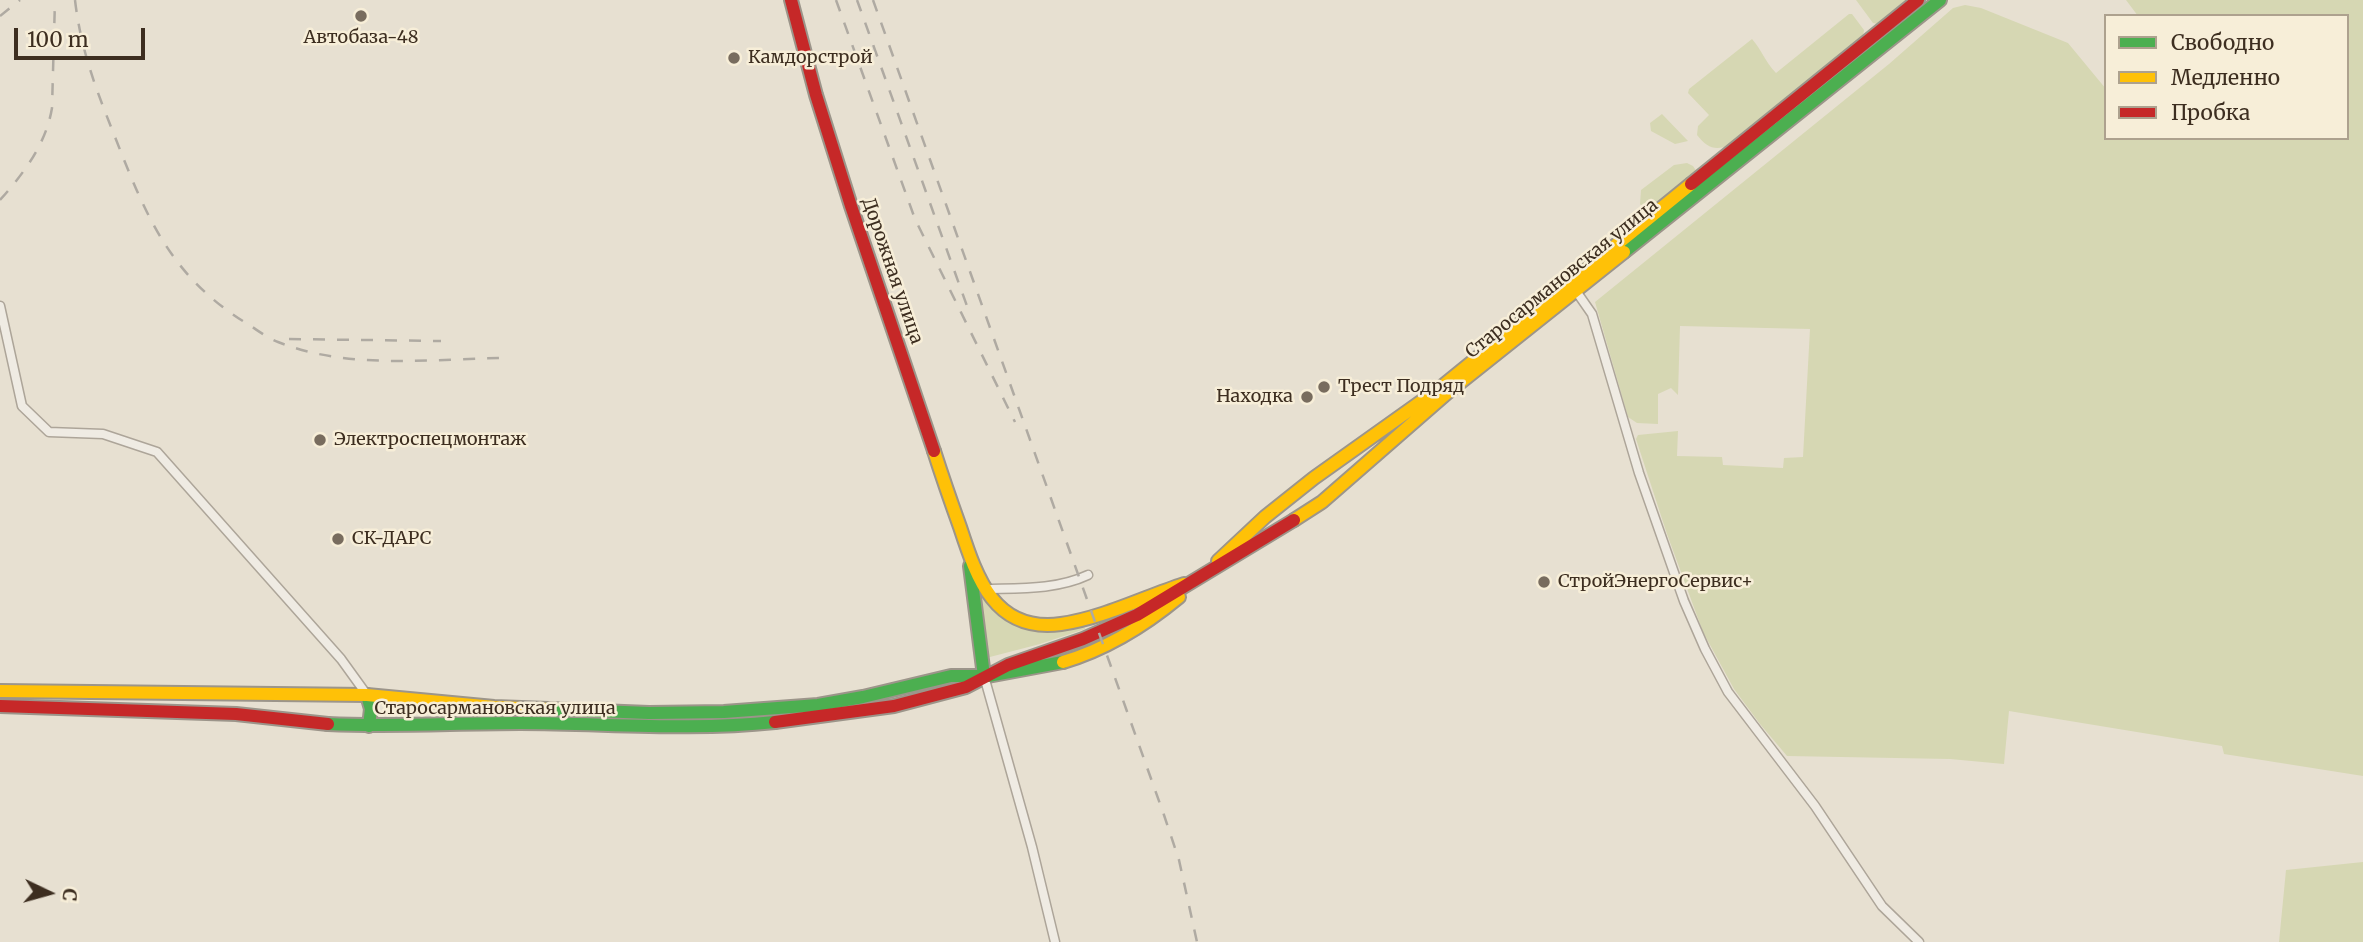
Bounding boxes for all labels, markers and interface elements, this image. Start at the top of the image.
marker: Автобаза-48 [353,8,369,24]
scale bar [18,14,149,58]
legend [2104,14,2349,140]
text: 100 m [27,26,89,53]
place label: Автобаза-48 [304,27,418,49]
text: Свободно [2171,29,2274,56]
place label: Камдорстрой [748,47,873,69]
marker: Камдорстрой [726,50,742,66]
text: Медленно [2171,64,2280,91]
text: Пробка [2171,99,2250,126]
street label: Дорожная улица [857,195,927,347]
street label: Старосармановская улица [1461,195,1663,363]
place label: Трест Подряд [1338,376,1464,398]
marker: Трест Подряд [1316,379,1332,395]
place label: Находка [1216,386,1293,408]
marker: Находка [1299,389,1315,405]
place label: Электроспецмонтаж [334,429,526,451]
marker: Электроспецмонтаж [312,432,328,448]
place label: СК-ДАРС [352,528,431,550]
marker: СК-ДАРС [330,531,346,547]
place label: СтройЭнергоСервис+ [1558,571,1753,593]
marker: СтройЭнергоСервис+ [1536,574,1552,590]
street label: Старосармановская улица [374,698,616,720]
north arrow [14,858,84,928]
text: С [57,887,82,902]

